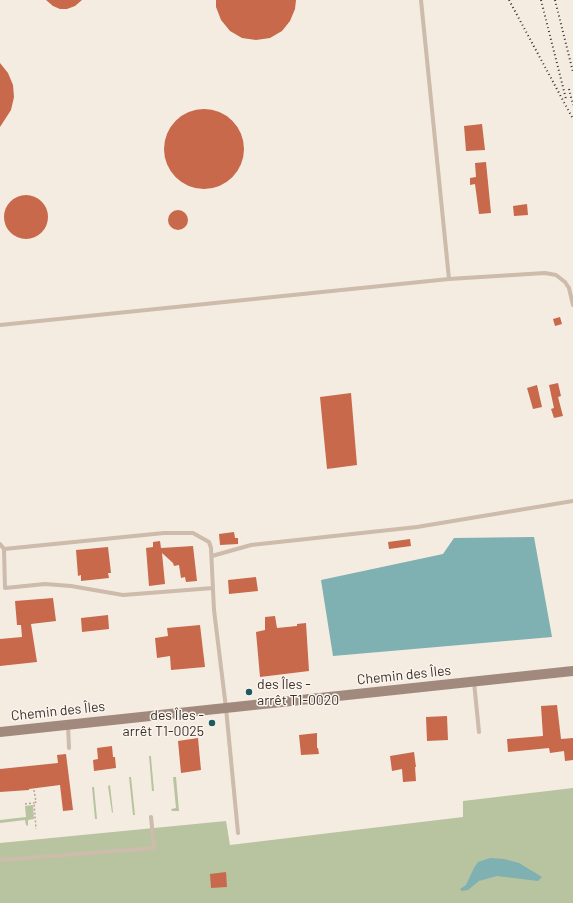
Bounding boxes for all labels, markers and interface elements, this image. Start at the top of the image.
street label: Chemin des Îles [356,662,452,688]
place label: des Îles - arrêt T1-0020 [257,676,339,708]
marker: des Îles - arrêt T1-0020 [244,687,254,697]
street label: Chemin des Îles [10,698,106,724]
place label: des Îles - arrêt T1-0025 [123,707,204,740]
marker: des Îles - arrêt T1-0025 [207,718,217,728]

